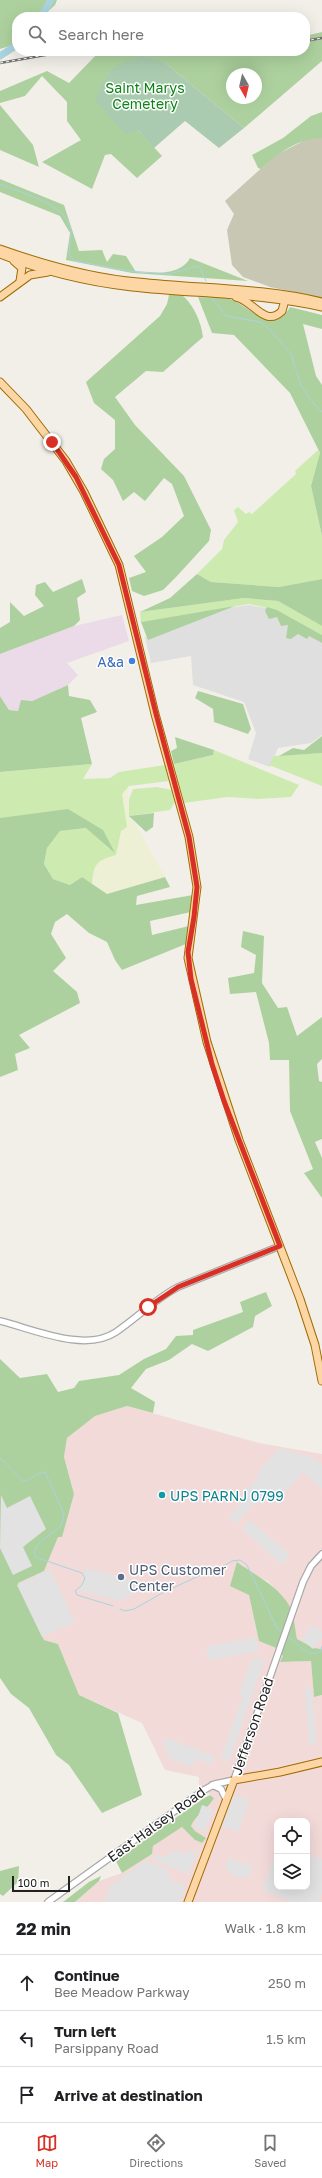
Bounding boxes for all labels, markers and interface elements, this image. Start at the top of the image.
search box [12,12,310,56]
icon: search [26,23,48,45]
text: Search here [58,25,144,43]
north arrow [226,68,262,104]
park label: Saint Marys Cemetery [105,79,185,112]
route end [43,433,61,451]
place label: A&a [97,653,124,670]
marker: A&a [127,656,137,666]
route start [139,1298,157,1316]
place label: UPS PARNJ 0799 [170,1487,284,1504]
marker: UPS PARNJ 0799 [157,1490,167,1500]
place label: UPS Customer Center [129,1561,227,1594]
marker: UPS Customer Center [116,1572,126,1582]
street label: Jefferson Road [227,1675,277,1777]
street label: East Halsey Road [104,1783,208,1865]
map controls [274,1818,310,1890]
button: locate [274,1818,310,1854]
button: layers [274,1854,310,1890]
scale bar [12,1874,70,1893]
text: 100 m [18,1876,49,1889]
text: 22 min [16,1918,71,1939]
text: Walk · 1.8 km [225,1920,306,1936]
text: Continue [54,1966,120,1984]
icon: ahead [16,1972,38,1994]
text: 250 m [268,1975,306,1991]
text: Bee Meadow Parkway [54,1984,189,2000]
text: Turn left [54,2022,116,2040]
icon: left [16,2028,38,2050]
text: 1.5 km [266,2031,306,2047]
text: Parsippany Road [54,2040,159,2056]
icon: arrive [16,2084,38,2106]
text: Arrive at destination [54,2086,203,2104]
tab: Map [36,2132,58,2169]
tab: Directions [129,2132,183,2169]
tab: Saved [254,2132,286,2169]

